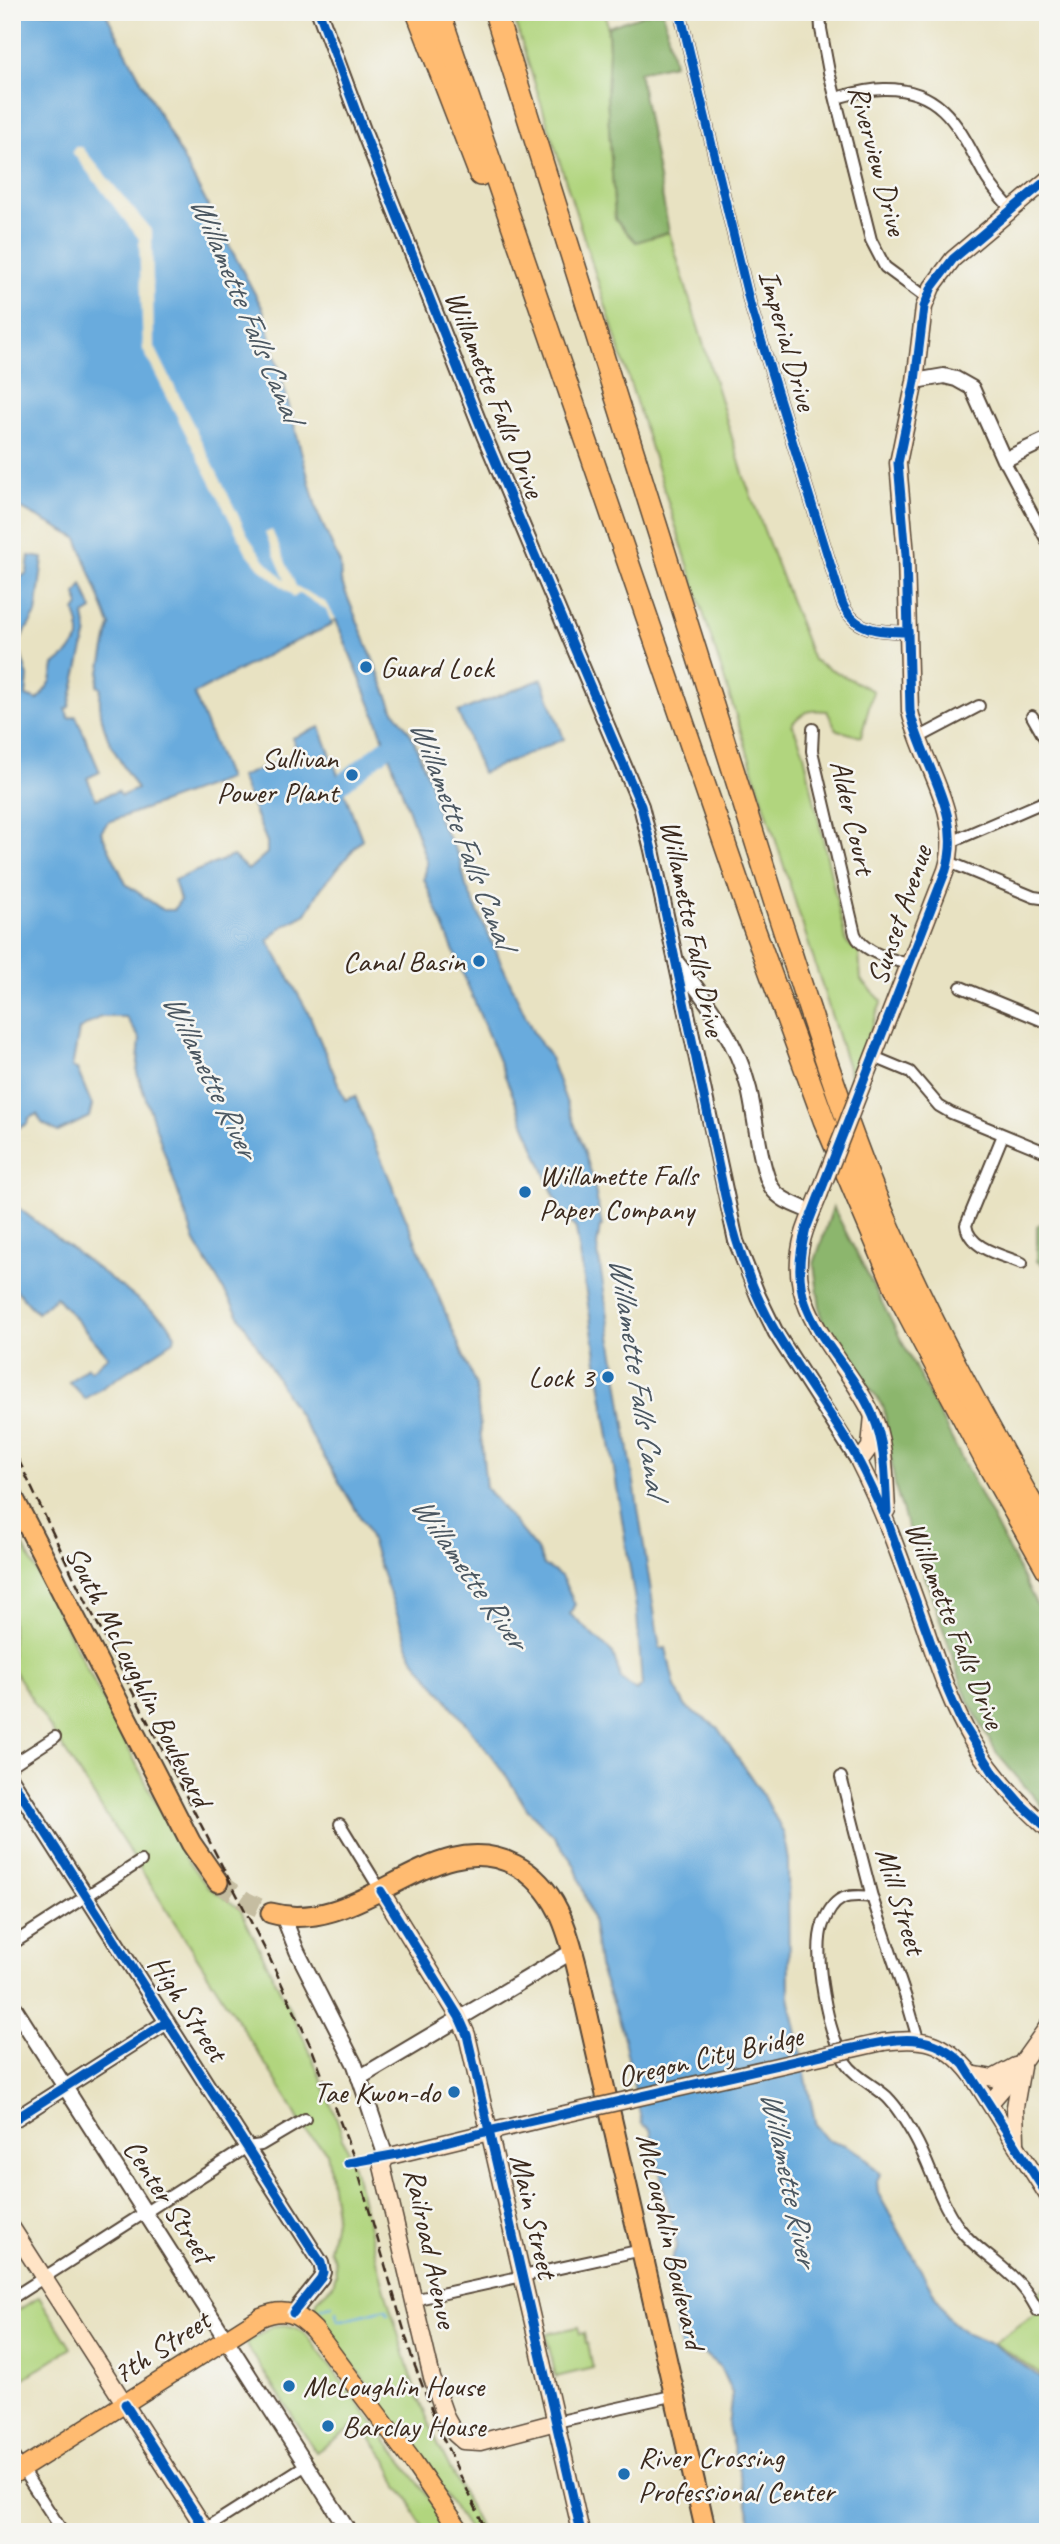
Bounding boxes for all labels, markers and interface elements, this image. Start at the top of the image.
street label: Riverview Drive [840,81,917,241]
water label: Willamette Falls Canal [181,190,316,436]
street label: Imperial Drive [750,265,827,417]
street label: Willamette Falls Drive [436,285,555,505]
place label: Guard Lock [380,648,495,686]
marker: Guard Lock [358,659,374,675]
water label: Willamette Falls Canal [400,714,528,962]
place label: Sullivan Power Plant [216,739,341,811]
street label: Alder Court [821,756,885,881]
marker: Sullivan Power Plant [344,767,360,783]
street label: Willamette Falls Drive [652,817,735,1042]
street label: Sunset Avenue [857,838,941,990]
place label: Canal Basin [343,942,466,980]
marker: Canal Basin [471,953,487,969]
water label: Willamette River [153,987,270,1169]
place label: Willamette Falls Paper Company [539,1156,701,1228]
marker: Willamette Falls Paper Company [517,1184,533,1200]
water label: Willamette Falls Canal [600,1255,679,1508]
place label: Lock 3 [528,1358,596,1396]
marker: Lock 3 [600,1369,616,1385]
water label: Willamette River [402,1488,540,1661]
street label: Willamette Falls Drive [896,1516,1015,1736]
street label: South McLoughlin Boulevard [57,1539,223,1816]
street label: Mill Street [867,1843,936,1962]
street label: High Street [140,1948,238,2071]
street label: Oregon City Bridge [614,2016,808,2096]
place label: Tae Kwon-do [313,2073,441,2111]
marker: Tae Kwon-do [446,2084,462,2100]
water label: Willamette River [751,2087,829,2274]
street label: McLoughlin Boulevard [628,2130,715,2356]
street label: Center Street [115,2132,225,2274]
street label: Main Street [501,2150,567,2285]
street label: Railroad Avenue [396,2165,467,2333]
street label: 7th Street [105,2300,220,2393]
place label: McLoughlin House [303,2367,486,2405]
marker: McLoughlin House [281,2378,297,2394]
place label: Barclay House [342,2407,487,2445]
marker: Barclay House [320,2418,336,2434]
place label: River Crossing Professional Center [638,2438,836,2510]
marker: River Crossing Professional Center [616,2466,632,2482]

